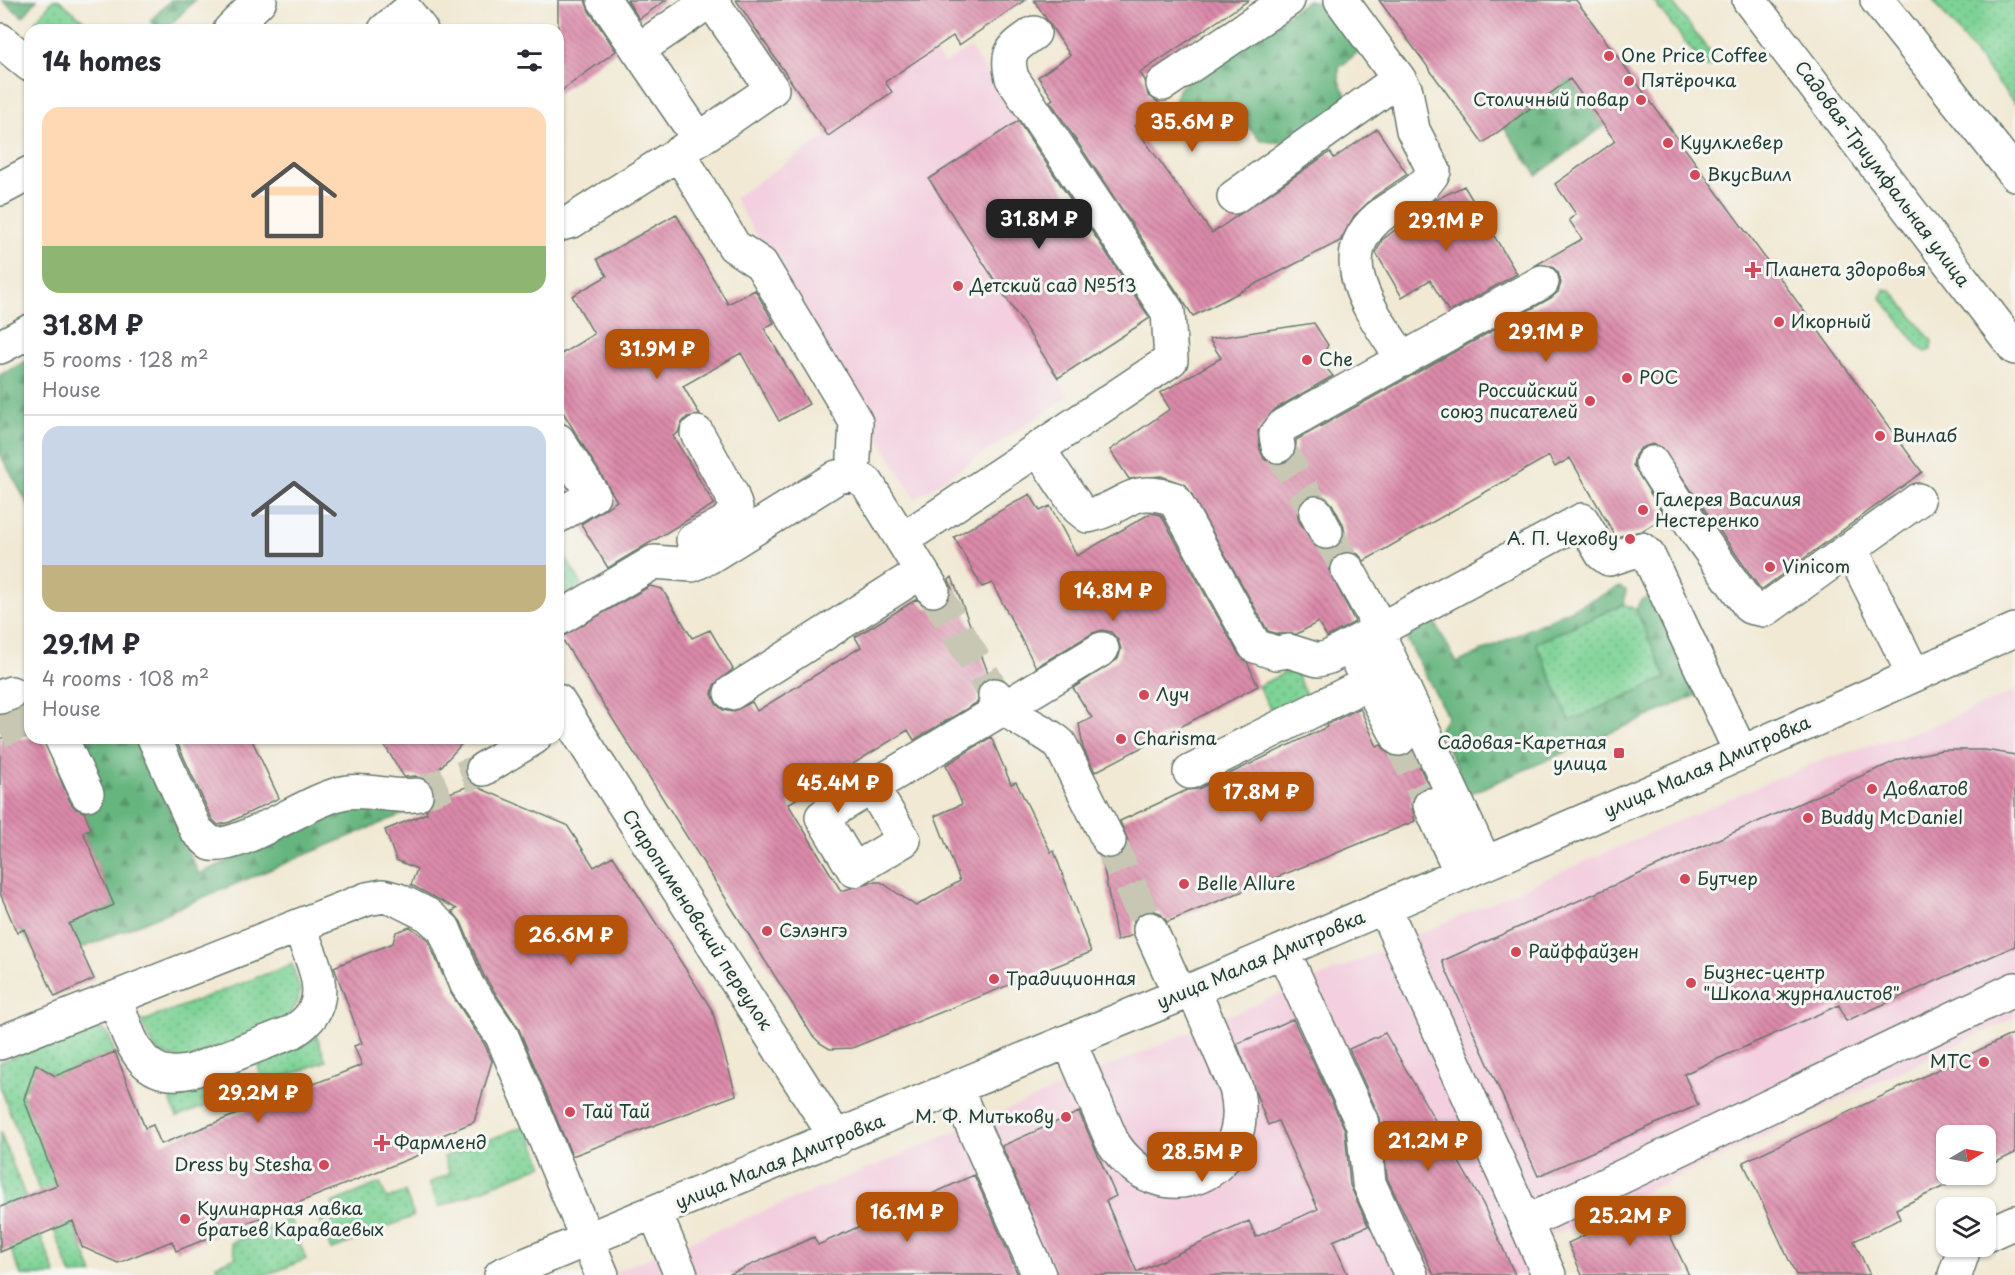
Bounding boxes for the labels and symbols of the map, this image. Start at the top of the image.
place label: One Price Coffee [1621,41,1768,68]
marker: One Price Coffee [1602,49,1616,63]
street label: Садовая-Триумфальная улица [1789,54,1978,292]
place label: Пятёрочка [1641,66,1737,93]
marker: Пятёрочка [1622,74,1636,88]
place label: Столичный повар [1473,85,1629,112]
marker: Столичный повар [1634,93,1648,107]
pin: 35.6M ₽ [1137,102,1247,153]
place label: Куулклевер [1680,128,1783,155]
marker: Куулклевер [1661,136,1675,150]
place label: ВкусВилл [1707,160,1792,187]
marker: ВкусВилл [1688,168,1702,182]
pin: 31.8M ₽ [984,199,1094,250]
pin: 29.1M ₽ [1391,201,1501,252]
place label: Планета здоровья [1765,255,1927,282]
marker: Планета здоровья [1746,263,1760,277]
place label: Детский сад №513 [969,271,1137,298]
marker: Детский сад №513 [951,279,965,293]
place label: Икорный [1791,307,1871,334]
pin: 29.1M ₽ [1491,312,1601,363]
marker: Икорный [1772,315,1786,329]
pin: 31.9M ₽ [602,329,712,380]
place label: Che [1319,345,1353,372]
marker: Che [1300,353,1314,367]
place label: РОС [1639,363,1678,390]
marker: РОС [1620,371,1634,385]
place label: Российский союз писателей [1440,376,1578,424]
marker: Российский союз писателей [1583,394,1597,408]
place label: Винлаб [1892,421,1958,448]
marker: Винлаб [1873,429,1887,443]
place label: Галерея Василия Нестеренко [1655,485,1802,533]
marker: Галерея Василия Нестеренко [1636,503,1650,517]
place label: А. П. Чехову [1507,524,1618,551]
marker: А. П. Чехову [1623,532,1637,546]
place label: Vinicom [1782,552,1850,579]
marker: Vinicom [1763,560,1777,574]
pin: 14.8M ₽ [1058,571,1168,622]
place label: Луч [1156,680,1190,707]
marker: Луч [1137,688,1151,702]
street label: улица Малая Дмитровка [1599,707,1815,824]
place label: Charisma [1133,724,1218,751]
place label: Садовая-Каретная улица [1437,728,1608,776]
marker: Charisma [1114,732,1128,746]
marker: Садовая-Каретная улица [1612,746,1626,760]
pin: 45.4M ₽ [783,763,893,814]
pin: 17.8M ₽ [1206,772,1316,823]
place label: Довлатов [1883,774,1968,801]
marker: Довлатов [1865,782,1879,796]
street label: Старопименовский переулок [616,803,780,1035]
place label: Buddy McDaniel [1820,803,1963,830]
marker: Buddy McDaniel [1801,811,1815,825]
place label: Бутчер [1697,864,1758,891]
place label: Belle Allure [1196,869,1296,896]
marker: Бутчер [1678,872,1692,886]
marker: Belle Allure [1177,877,1191,891]
street label: улица Малая Дмитровка [1152,902,1369,1015]
pin: 26.6M ₽ [516,915,626,966]
place label: Сэлэнгэ [779,916,848,943]
marker: Сэлэнгэ [760,924,774,938]
place label: Райффайзен [1528,937,1639,964]
marker: Райффайзен [1509,945,1523,959]
place label: Бизнес-центр "Школа журналистов" [1703,958,1900,1006]
place label: Традиционная [1006,964,1136,991]
marker: Традиционная [987,972,1001,986]
marker: Бизнес-центр "Школа журналистов" [1684,976,1698,990]
place label: МТС [1930,1047,1972,1074]
marker: МТС [1977,1055,1991,1069]
pin: 29.2M ₽ [203,1073,313,1124]
place label: Тай Тай [582,1097,650,1124]
place label: М. Ф. Митькову [915,1102,1054,1129]
marker: Тай Тай [563,1105,577,1119]
street label: улица Малая Дмитровка [671,1106,889,1215]
marker: М. Ф. Митькову [1059,1110,1073,1124]
pin: 21.2M ₽ [1373,1121,1483,1172]
north arrow [1936,1125,1996,1185]
place label: Фармленд [394,1128,487,1155]
pin: 28.5M ₽ [1147,1132,1257,1183]
marker: Фармленд [375,1136,389,1150]
place label: Dress by Stesha [174,1150,313,1177]
marker: Dress by Stesha [317,1158,331,1172]
pin: 16.1M ₽ [852,1192,962,1243]
place label: Кулинарная лавка братьев Караваевых [197,1194,384,1242]
pin: 25.2M ₽ [1575,1196,1685,1247]
marker: Кулинарная лавка братьев Караваевых [178,1212,192,1226]

